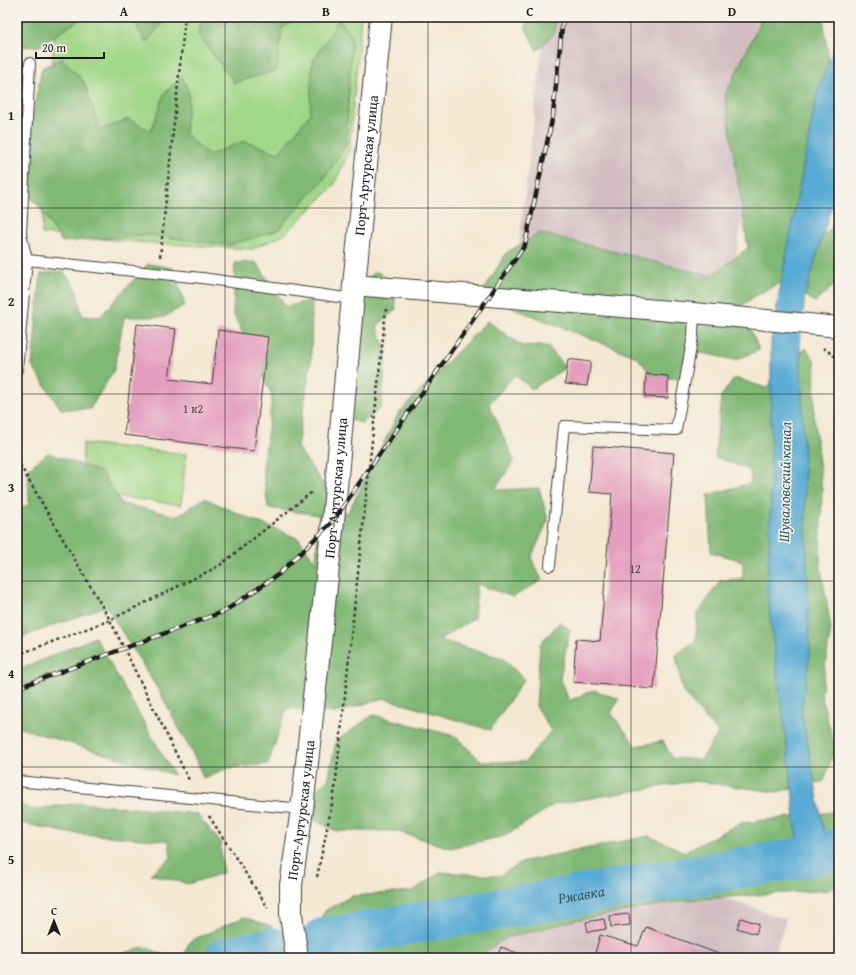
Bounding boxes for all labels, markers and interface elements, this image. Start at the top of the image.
text: A [120,2,129,21]
text: B [322,2,330,21]
text: C [526,2,534,21]
text: D [728,2,736,21]
scale bar [36,34,104,60]
text: 20 m [42,39,66,56]
street label: Порт-Артурская улица [349,94,383,237]
text: 1 [8,106,14,125]
text: 2 [8,292,15,311]
house number: 1 к2 [183,400,203,417]
street label: Порт-Артурская улица [319,417,352,559]
water label: Шуваловский канал [773,421,796,542]
text: 3 [8,478,14,497]
house number: 12 [629,560,641,577]
text: 4 [8,664,15,683]
street label: Порт-Артурская улица [282,739,319,881]
text: 5 [8,850,15,869]
water label: Ржавка [555,880,606,909]
north arrow [34,901,74,941]
text: С [51,903,57,919]

